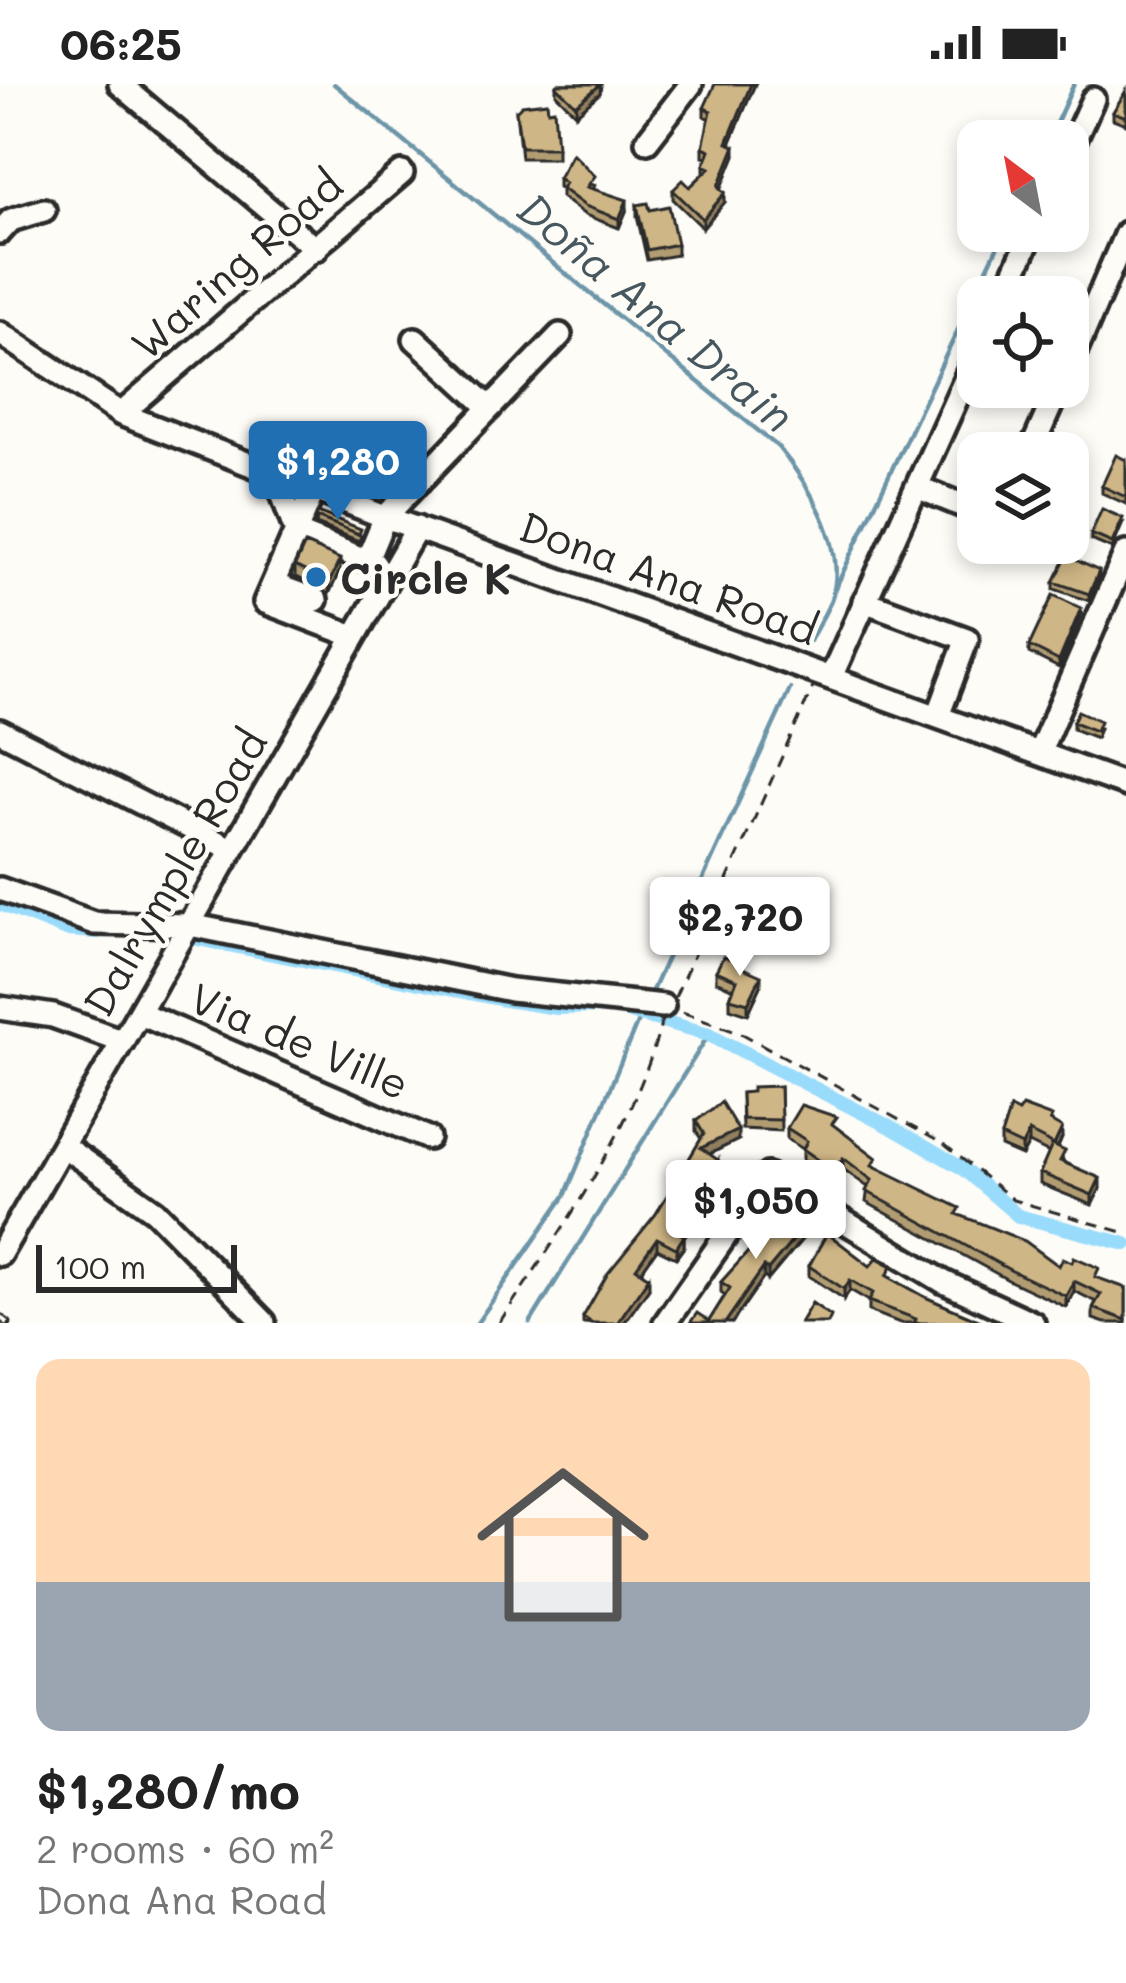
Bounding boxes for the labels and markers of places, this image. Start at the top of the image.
pin: $1,280 [240,421,436,523]
place label: Circle K [340,550,512,605]
marker: Circle K [303,564,329,590]
pin: $2,720 [642,877,838,979]
pin: $1,050 [658,1160,854,1262]

